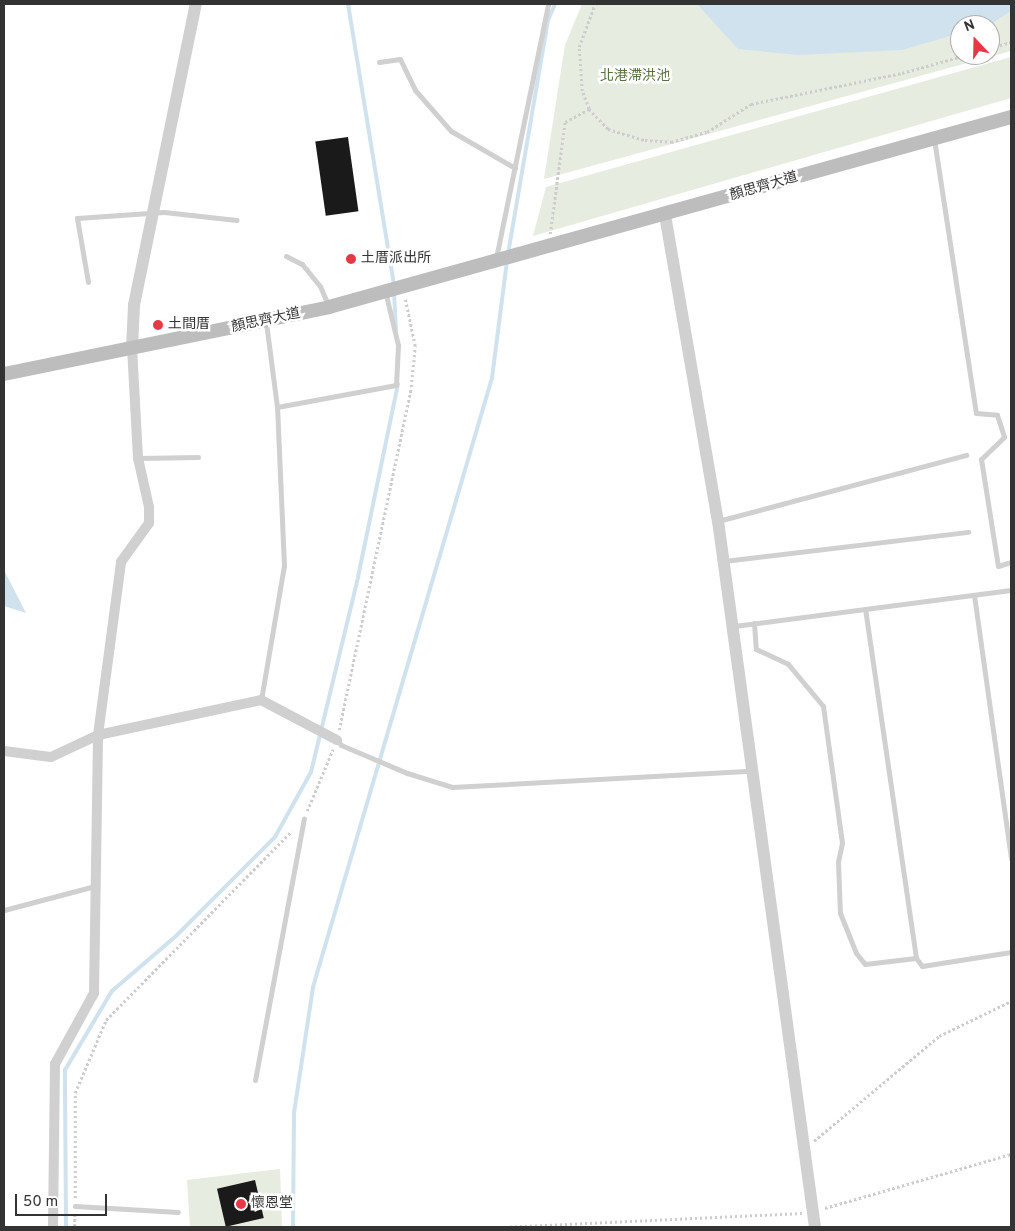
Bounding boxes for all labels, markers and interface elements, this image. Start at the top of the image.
north arrow [950,15,1000,65]
text: N [962,17,978,36]
park label: 北港滯洪池 [600,69,670,85]
street label: 顏思齊大道 [728,169,800,205]
place label: 土厝派出所 [361,251,431,267]
marker: 土厝派出所 [345,253,357,265]
street label: 顏思齊大道 [230,306,302,336]
place label: 土間厝 [168,317,210,333]
marker: 土間厝 [152,319,164,331]
scale bar [18,1184,110,1216]
text: 50 m [23,1193,58,1212]
place label: 懷恩堂 [251,1196,293,1212]
marker: 懷恩堂 [235,1198,247,1210]

